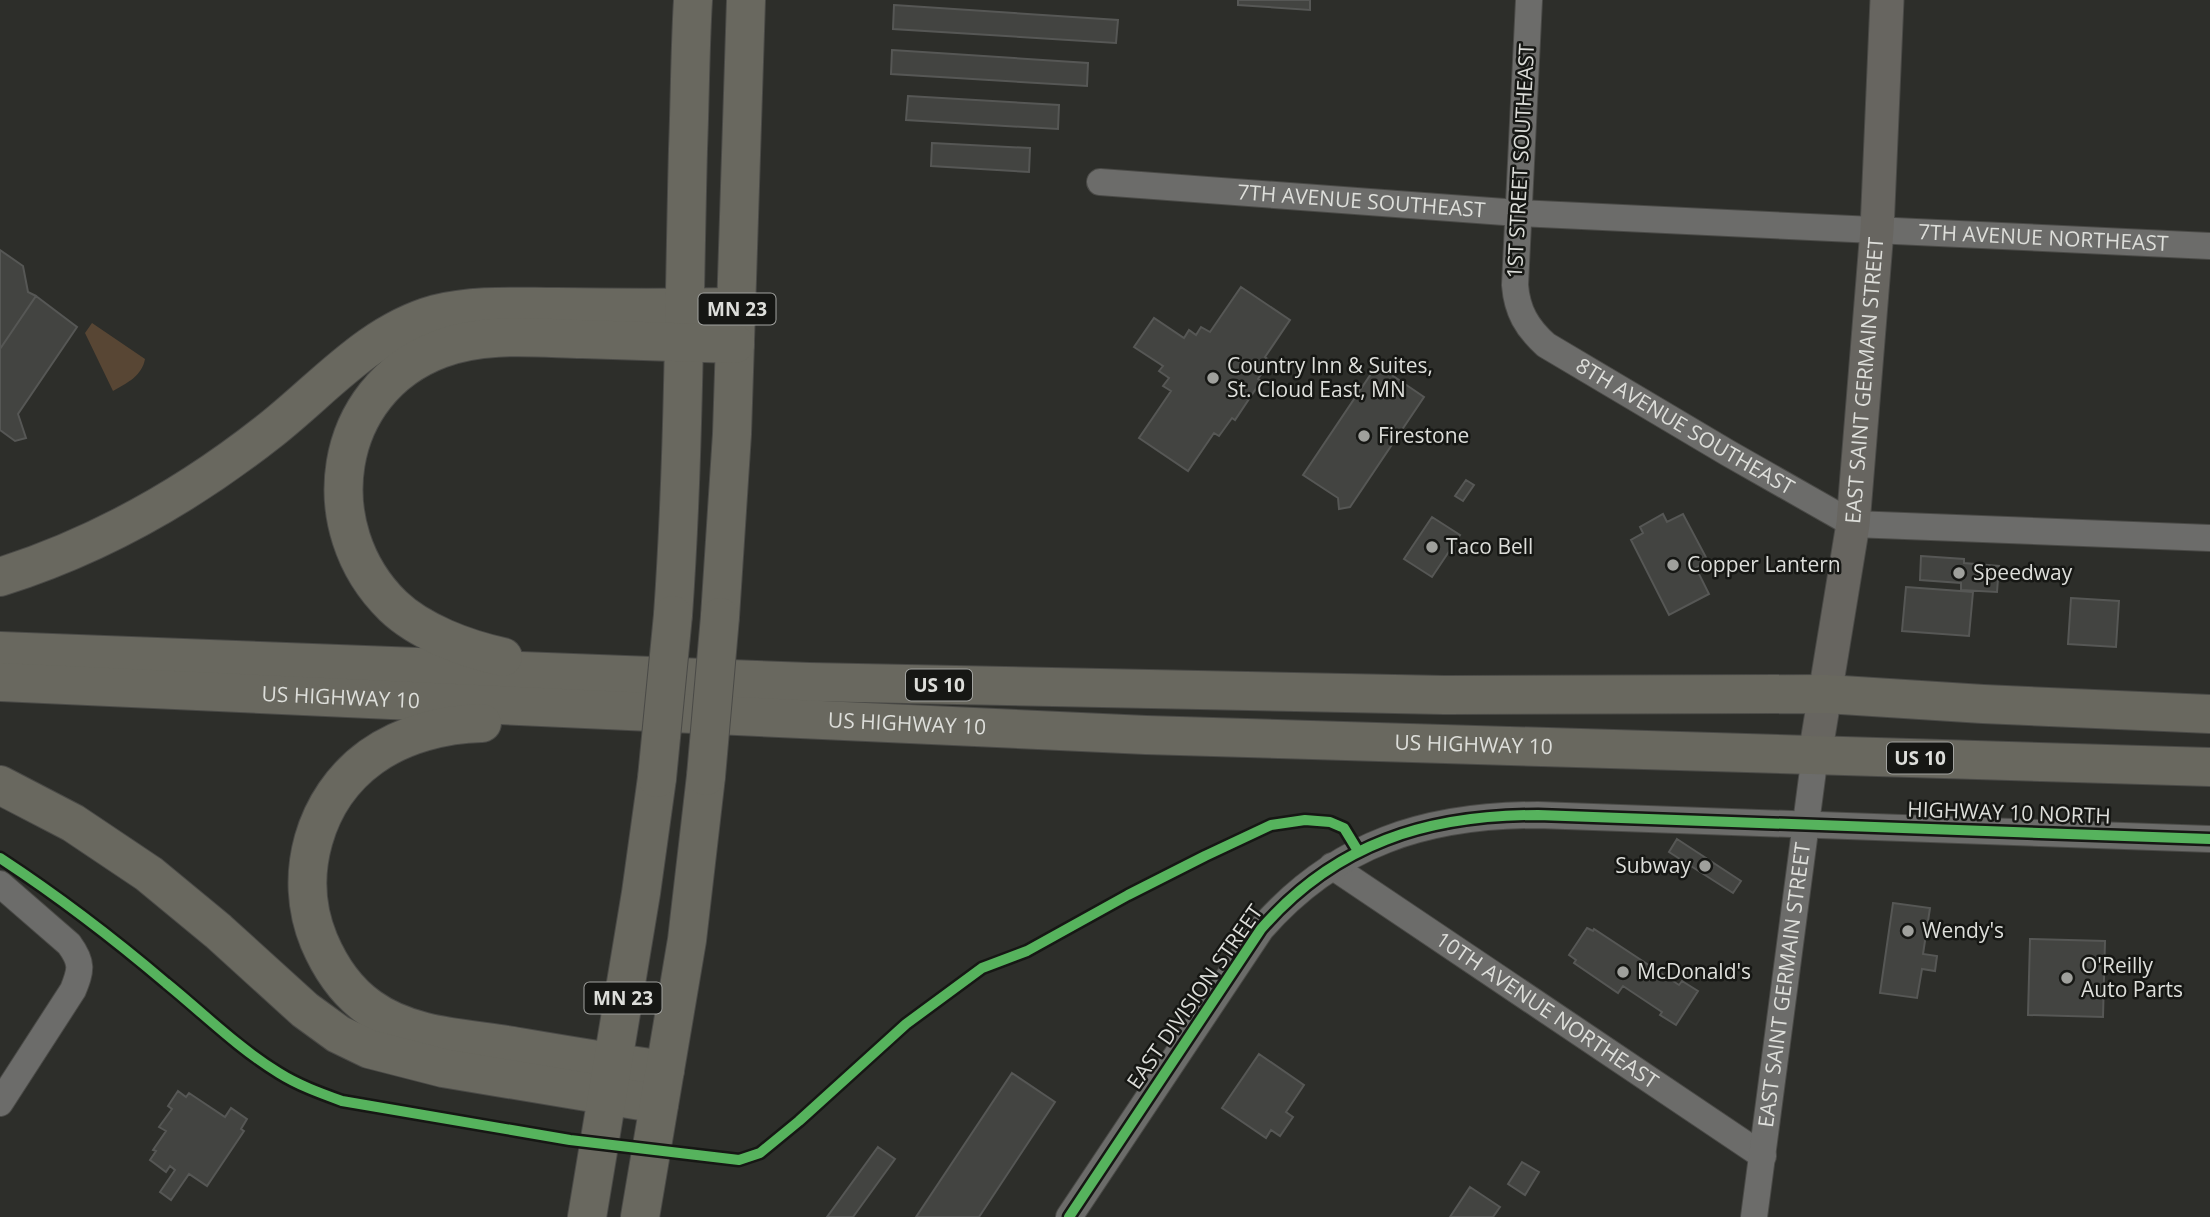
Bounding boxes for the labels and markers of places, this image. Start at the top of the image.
place label: Country Inn & Suites, St. Cloud East, MN [1227,351,1433,403]
marker: Country Inn & Suites, St. Cloud East, MN [1205,370,1221,386]
place label: Firestone [1378,421,1469,449]
marker: Firestone [1356,428,1372,444]
place label: Taco Bell [1446,532,1533,560]
marker: Taco Bell [1424,539,1440,555]
place label: Copper Lantern [1687,550,1841,578]
marker: Copper Lantern [1665,557,1681,573]
place label: Speedway [1973,558,2073,586]
marker: Speedway [1951,565,1967,581]
place label: Subway [1615,851,1691,879]
marker: Subway [1697,858,1713,874]
place label: Wendy's [1922,916,2004,944]
marker: Wendy's [1900,923,1916,939]
place label: O'Reilly Auto Parts [2081,951,2183,1003]
place label: McDonald's [1637,957,1751,985]
marker: McDonald's [1615,964,1631,980]
marker: O'Reilly Auto Parts [2059,970,2075,986]

